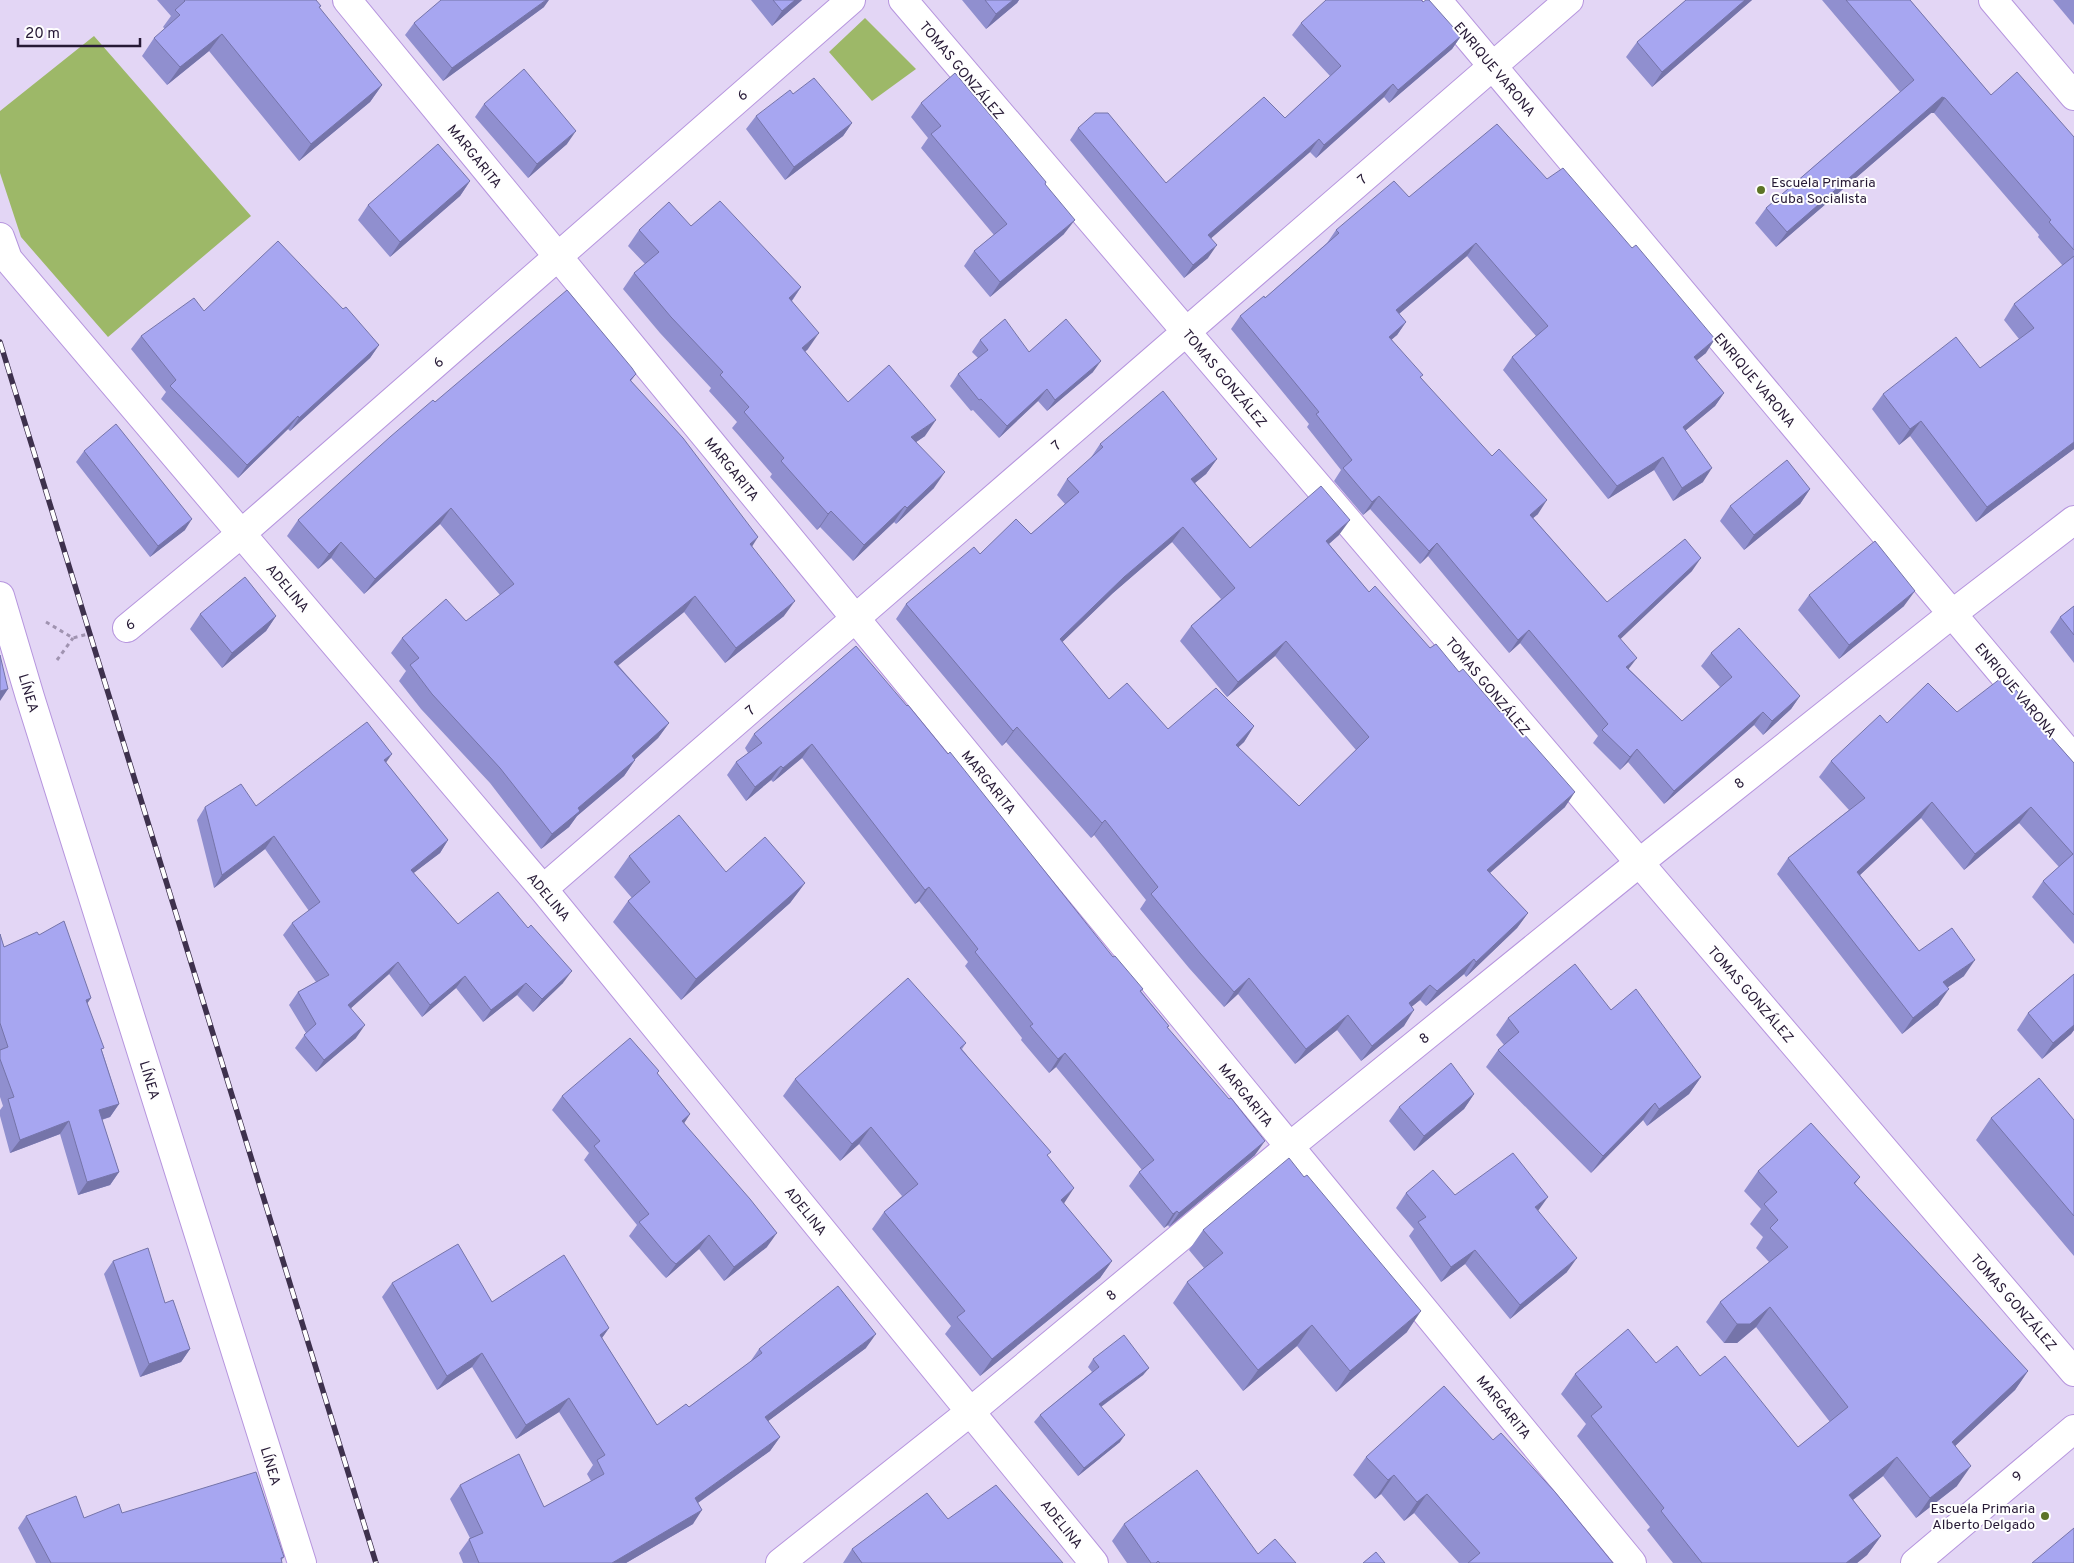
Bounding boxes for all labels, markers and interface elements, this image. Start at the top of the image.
scale bar [18,15,140,47]
street label: TOMAS GONZÁLEZ [915,18,1007,123]
street label: ENRIQUE VARONA [1449,19,1538,121]
text: 20 m [25,25,60,44]
street label: 6 [734,87,752,105]
street label: MARGARITA [443,122,505,192]
street label: 7 [1355,171,1371,189]
place label: Escuela Primaria Cuba Socialista [1771,175,1876,208]
marker: Escuela Primaria Cuba Socialista [1755,184,1767,196]
street label: TOMAS GONZÁLEZ [1178,326,1270,431]
street label: ENRIQUE VARONA [1709,330,1798,432]
street label: 6 [430,354,448,372]
street label: MARGARITA [700,435,762,505]
street label: 7 [1049,437,1065,455]
street label: ADELINA [262,561,312,617]
street label: 6 [123,616,139,635]
street label: TOMAS GONZÁLEZ [1441,634,1533,739]
street label: ENRIQUE VARONA [1970,640,2059,742]
street label: LÍNEA [14,672,42,715]
street label: 7 [743,702,759,720]
street label: MARGARITA [957,748,1019,818]
street label: 8 [1731,775,1749,794]
street label: ADELINA [523,870,573,926]
street label: TOMAS GONZÁLEZ [1703,943,1797,1047]
street label: 8 [1416,1030,1434,1048]
street label: LÍNEA [135,1059,163,1102]
street label: MARGARITA [1214,1061,1276,1131]
street label: ADELINA [780,1184,830,1240]
street label: TOMAS GONZÁLEZ [1966,1251,2060,1355]
street label: 8 [1103,1287,1121,1305]
street label: MARGARITA [1472,1373,1534,1443]
street label: LÍNEA [256,1445,284,1488]
street label: 9 [2009,1468,2027,1486]
street label: ADELINA [1036,1497,1086,1553]
place label: Escuela Primaria Alberto Delgado [1930,1501,2035,1534]
marker: Escuela Primaria Alberto Delgado [2039,1510,2051,1522]

